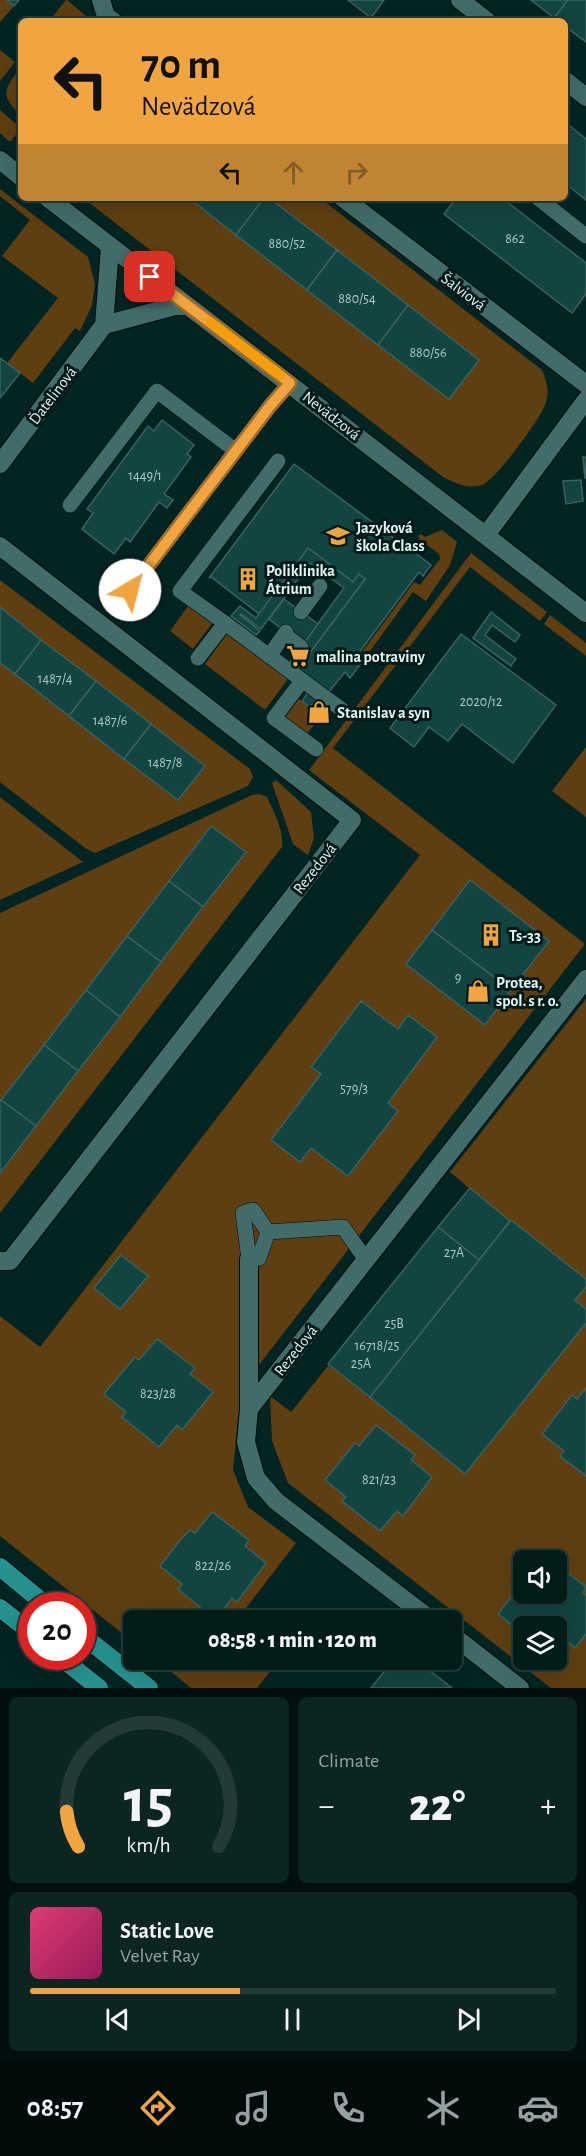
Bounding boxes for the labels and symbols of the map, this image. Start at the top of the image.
house number: 862 [505,232,525,246]
house number: 880/52 [269,237,305,251]
pin [124,251,175,302]
street label: Šalviová [438,269,490,313]
house number: 880/54 [338,292,376,306]
house number: 880/56 [409,346,447,360]
street label: Ďatelinová [24,363,80,427]
street label: Nevädzová [300,389,363,443]
house number: 1449/1 [128,469,162,483]
place label: Jazyková škola Class [356,520,425,554]
school or university icon: Jazyková škola Class [325,523,351,549]
position arrow [98,558,162,622]
place label: Poliklinika Átrium [266,563,335,597]
building icon: Poliklinika Átrium [235,566,261,592]
supermarket icon: malina potraviny [285,643,311,669]
place label: malina potraviny [316,649,426,666]
house number: 1487/4 [38,672,73,686]
house number: 2020/12 [460,695,502,709]
shop icon: Stanislav a syn [306,699,332,725]
place label: Stanislav a syn [337,705,430,722]
house number: 1487/6 [93,714,127,728]
house number: 1487/8 [148,756,182,770]
street label: Rezedová [290,840,339,897]
building icon: Ts-33 [478,922,504,948]
place label: Ts-33 [509,928,541,944]
house number: 9 [455,971,461,985]
place label: Protea, spol. s r. o. [496,975,559,1009]
shop icon: Protea, spol. s r. o. [465,978,491,1004]
house number: 579/3 [340,1082,368,1096]
house number: 27A [444,1246,464,1260]
house number: 25B [384,1317,404,1331]
street label: Rezedová [271,1322,320,1379]
house number: 16718/25 [355,1339,400,1353]
house number: 25A [351,1357,371,1371]
house number: 823/28 [140,1387,176,1401]
house number: 821/23 [362,1473,396,1487]
house number: 822/26 [195,1559,231,1573]
speed limit sign: 20 [18,1592,96,1670]

